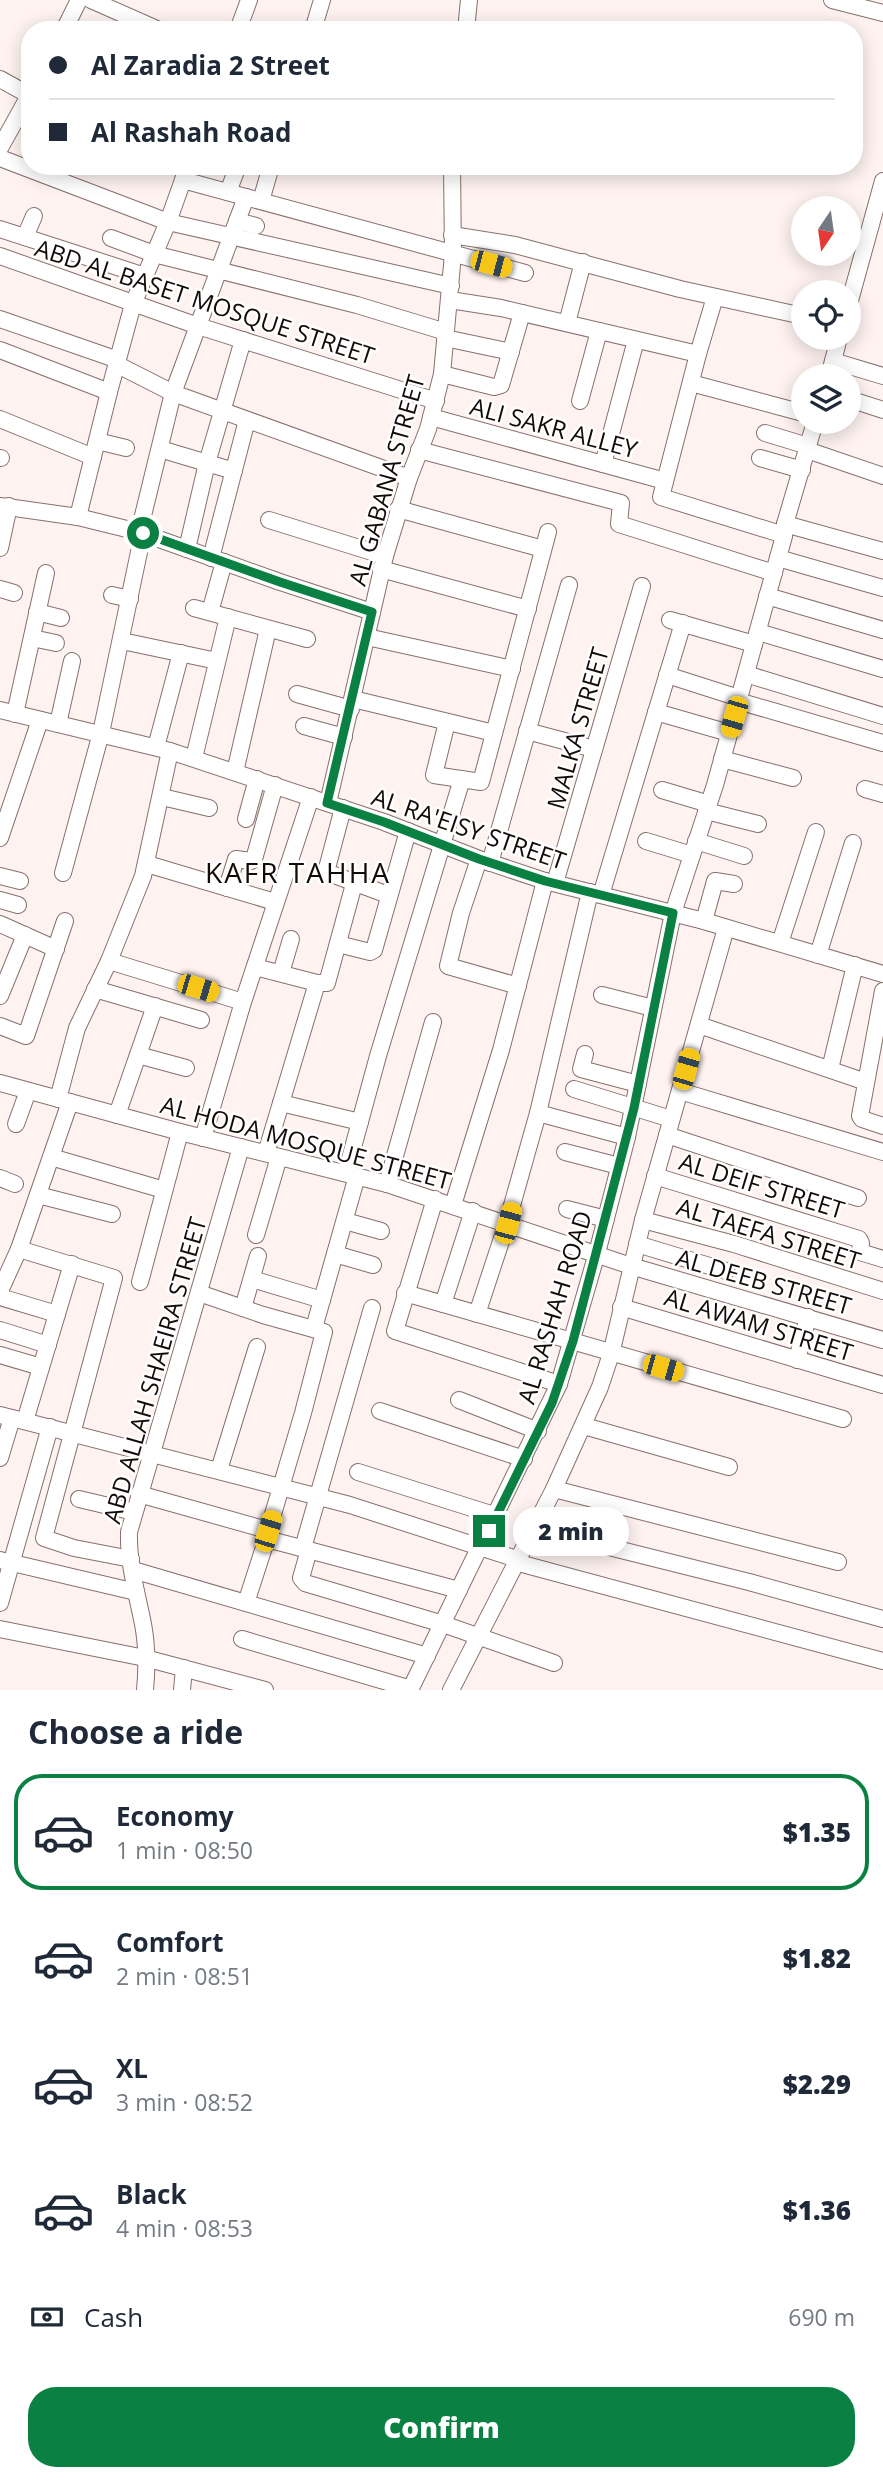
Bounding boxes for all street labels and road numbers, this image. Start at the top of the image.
street label: ABD AL BASET MOSQUE STREET [31,230,379,372]
street label: AL GABANA STREET [340,371,432,589]
street label: ALI SAKR ALLEY [467,389,642,465]
street label: MALKA STREET [538,643,616,813]
street label: AL RA'EISY STREET [368,779,570,877]
street label: AL HODA MOSQUE STREET [157,1087,455,1197]
street label: AL DEIF STREET [675,1144,849,1226]
street label: AL TAEFA STREET [673,1189,865,1277]
street label: AL RASHAH ROAD [509,1207,599,1407]
street label: ABD ALLAH SHAEIRA STREET [94,1213,214,1527]
street label: AL DEEB STREET [673,1240,855,1322]
street label: AL AWAM STREET [661,1280,857,1368]

